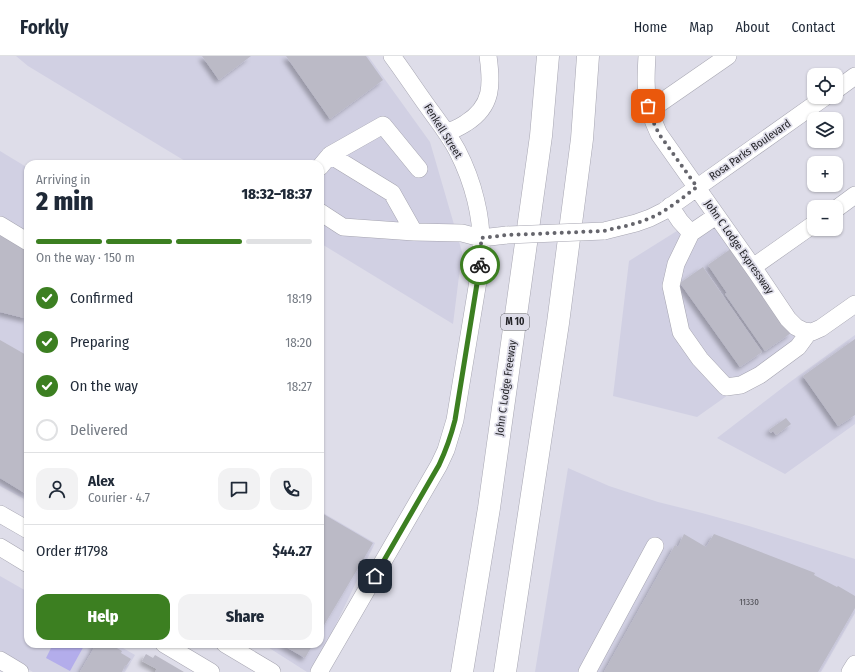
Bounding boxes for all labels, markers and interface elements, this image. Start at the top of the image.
text: Forkly [20,16,69,39]
text: Home [634,19,667,36]
text: Map [689,19,713,36]
text: About [735,19,770,36]
text: Contact [792,19,835,36]
map controls [807,68,843,236]
button: locate [807,68,843,104]
pin [631,89,665,123]
icon: bag [637,95,659,117]
street label: Fenkell Street [421,101,465,161]
button: layers [807,112,843,148]
street label: Rosa Parks Boulevard [707,117,793,183]
button: + [807,156,843,192]
text: Arriving in [36,172,90,187]
text: 18:32–18:37 [242,185,312,203]
text: 2 min [36,186,94,217]
street label: John C Lodge Expressway [702,198,776,297]
button: − [807,200,843,236]
courier [460,245,500,285]
text: On the way · 150 m [36,250,135,265]
icon: bike [469,254,491,276]
icon: check [36,287,58,309]
text: Confirmed [70,289,133,307]
text: 18:19 [287,291,312,306]
road number: M 10 [501,314,529,330]
icon: check [36,331,58,353]
text: Preparing [70,333,129,351]
text: 18:20 [285,335,312,350]
street label: John C Lodge Freeway [493,339,519,437]
icon: check [36,375,58,397]
text: On the way [70,377,138,395]
text: 18:27 [287,379,312,394]
text: Delivered [70,421,128,439]
button: person [36,468,78,510]
button: chat [218,468,260,510]
button: phone [270,468,312,510]
text: Alex [88,472,115,490]
text: Courier · 4.7 [88,490,150,505]
text: Order #1798 [36,542,108,560]
text: $44.27 [272,542,312,560]
pin [358,559,392,593]
icon: home [364,565,386,587]
button: Help [36,594,170,640]
button: Share [178,594,312,640]
house number: 11330 [739,597,759,607]

